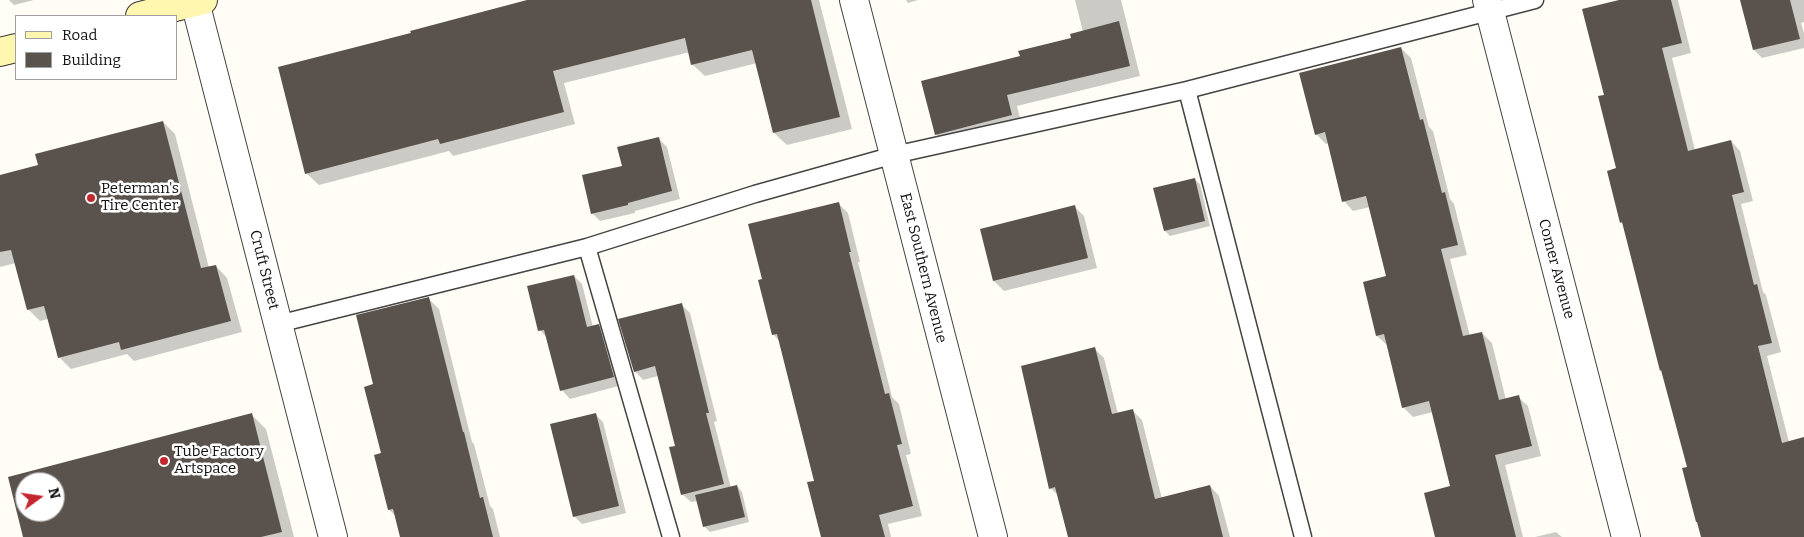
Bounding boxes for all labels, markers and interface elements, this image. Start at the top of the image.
legend [15,15,178,80]
text: Road [62,26,97,44]
text: Building [62,51,121,69]
place label: Peterman's Tire Center [101,180,179,215]
street label: East Southern Avenue [896,191,950,345]
marker: Peterman's Tire Center [85,192,97,204]
street label: Comer Avenue [1534,217,1578,321]
street label: Cruft Street [245,228,283,312]
place label: Tube Factory Artspace [174,443,264,478]
marker: Tube Factory Artspace [158,455,170,467]
north arrow [15,472,65,522]
text: N [45,486,64,501]

